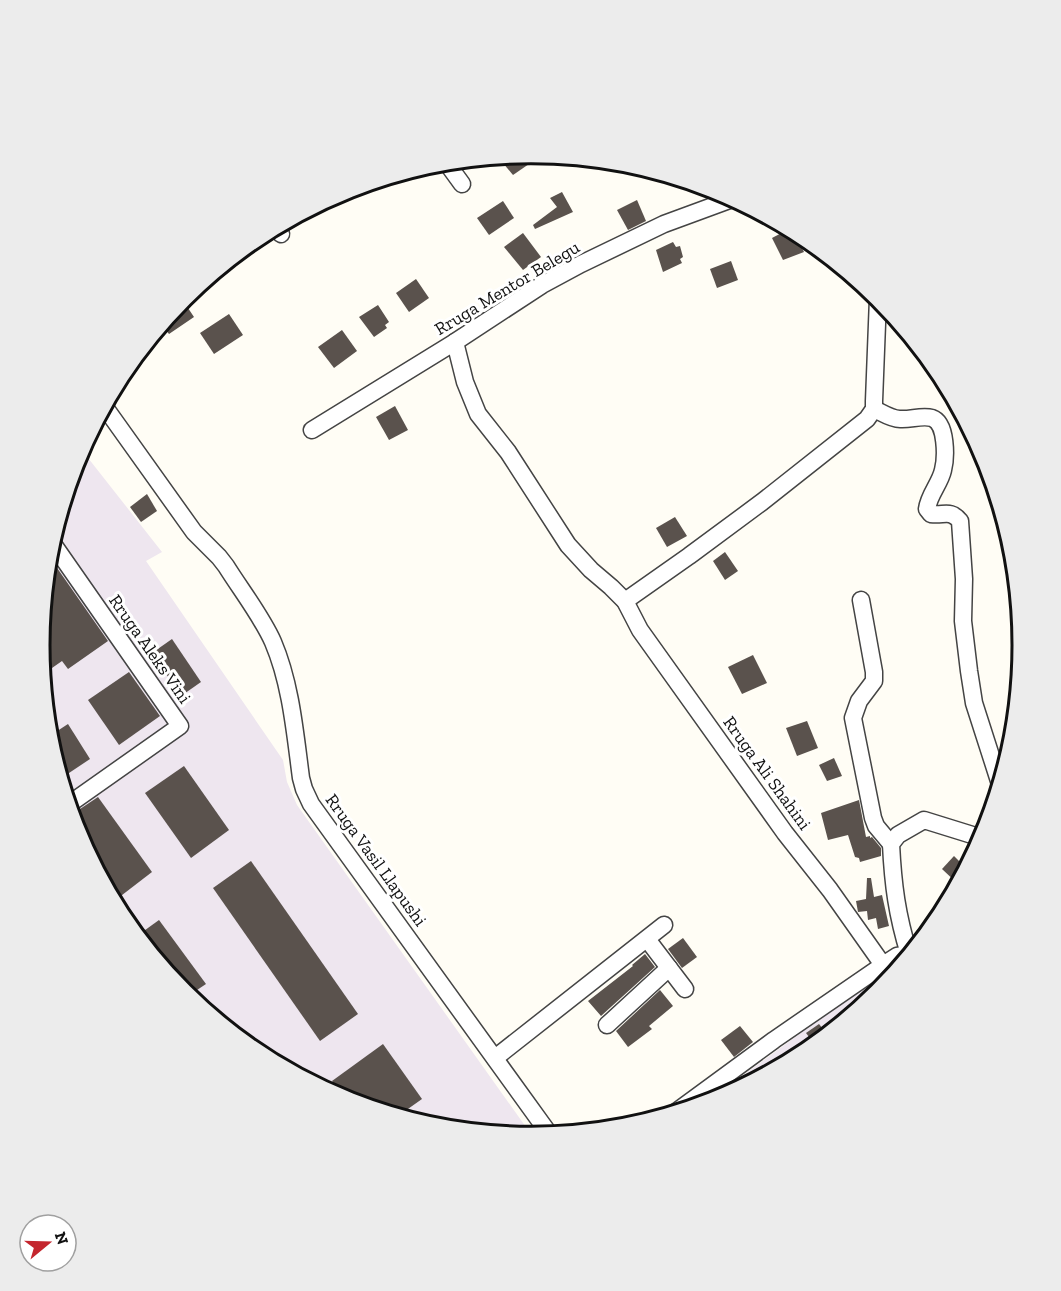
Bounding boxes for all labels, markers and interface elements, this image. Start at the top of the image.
street label: Rruga Mentor Belegu [430,236,584,340]
street label: Rruga Aleks Vini [104,590,196,708]
street label: Rruga Ali Shahini [718,712,816,834]
street label: Rruga Vasil Llapushi [321,790,431,930]
north arrow [18,1213,78,1273]
text: N [51,1229,73,1247]

